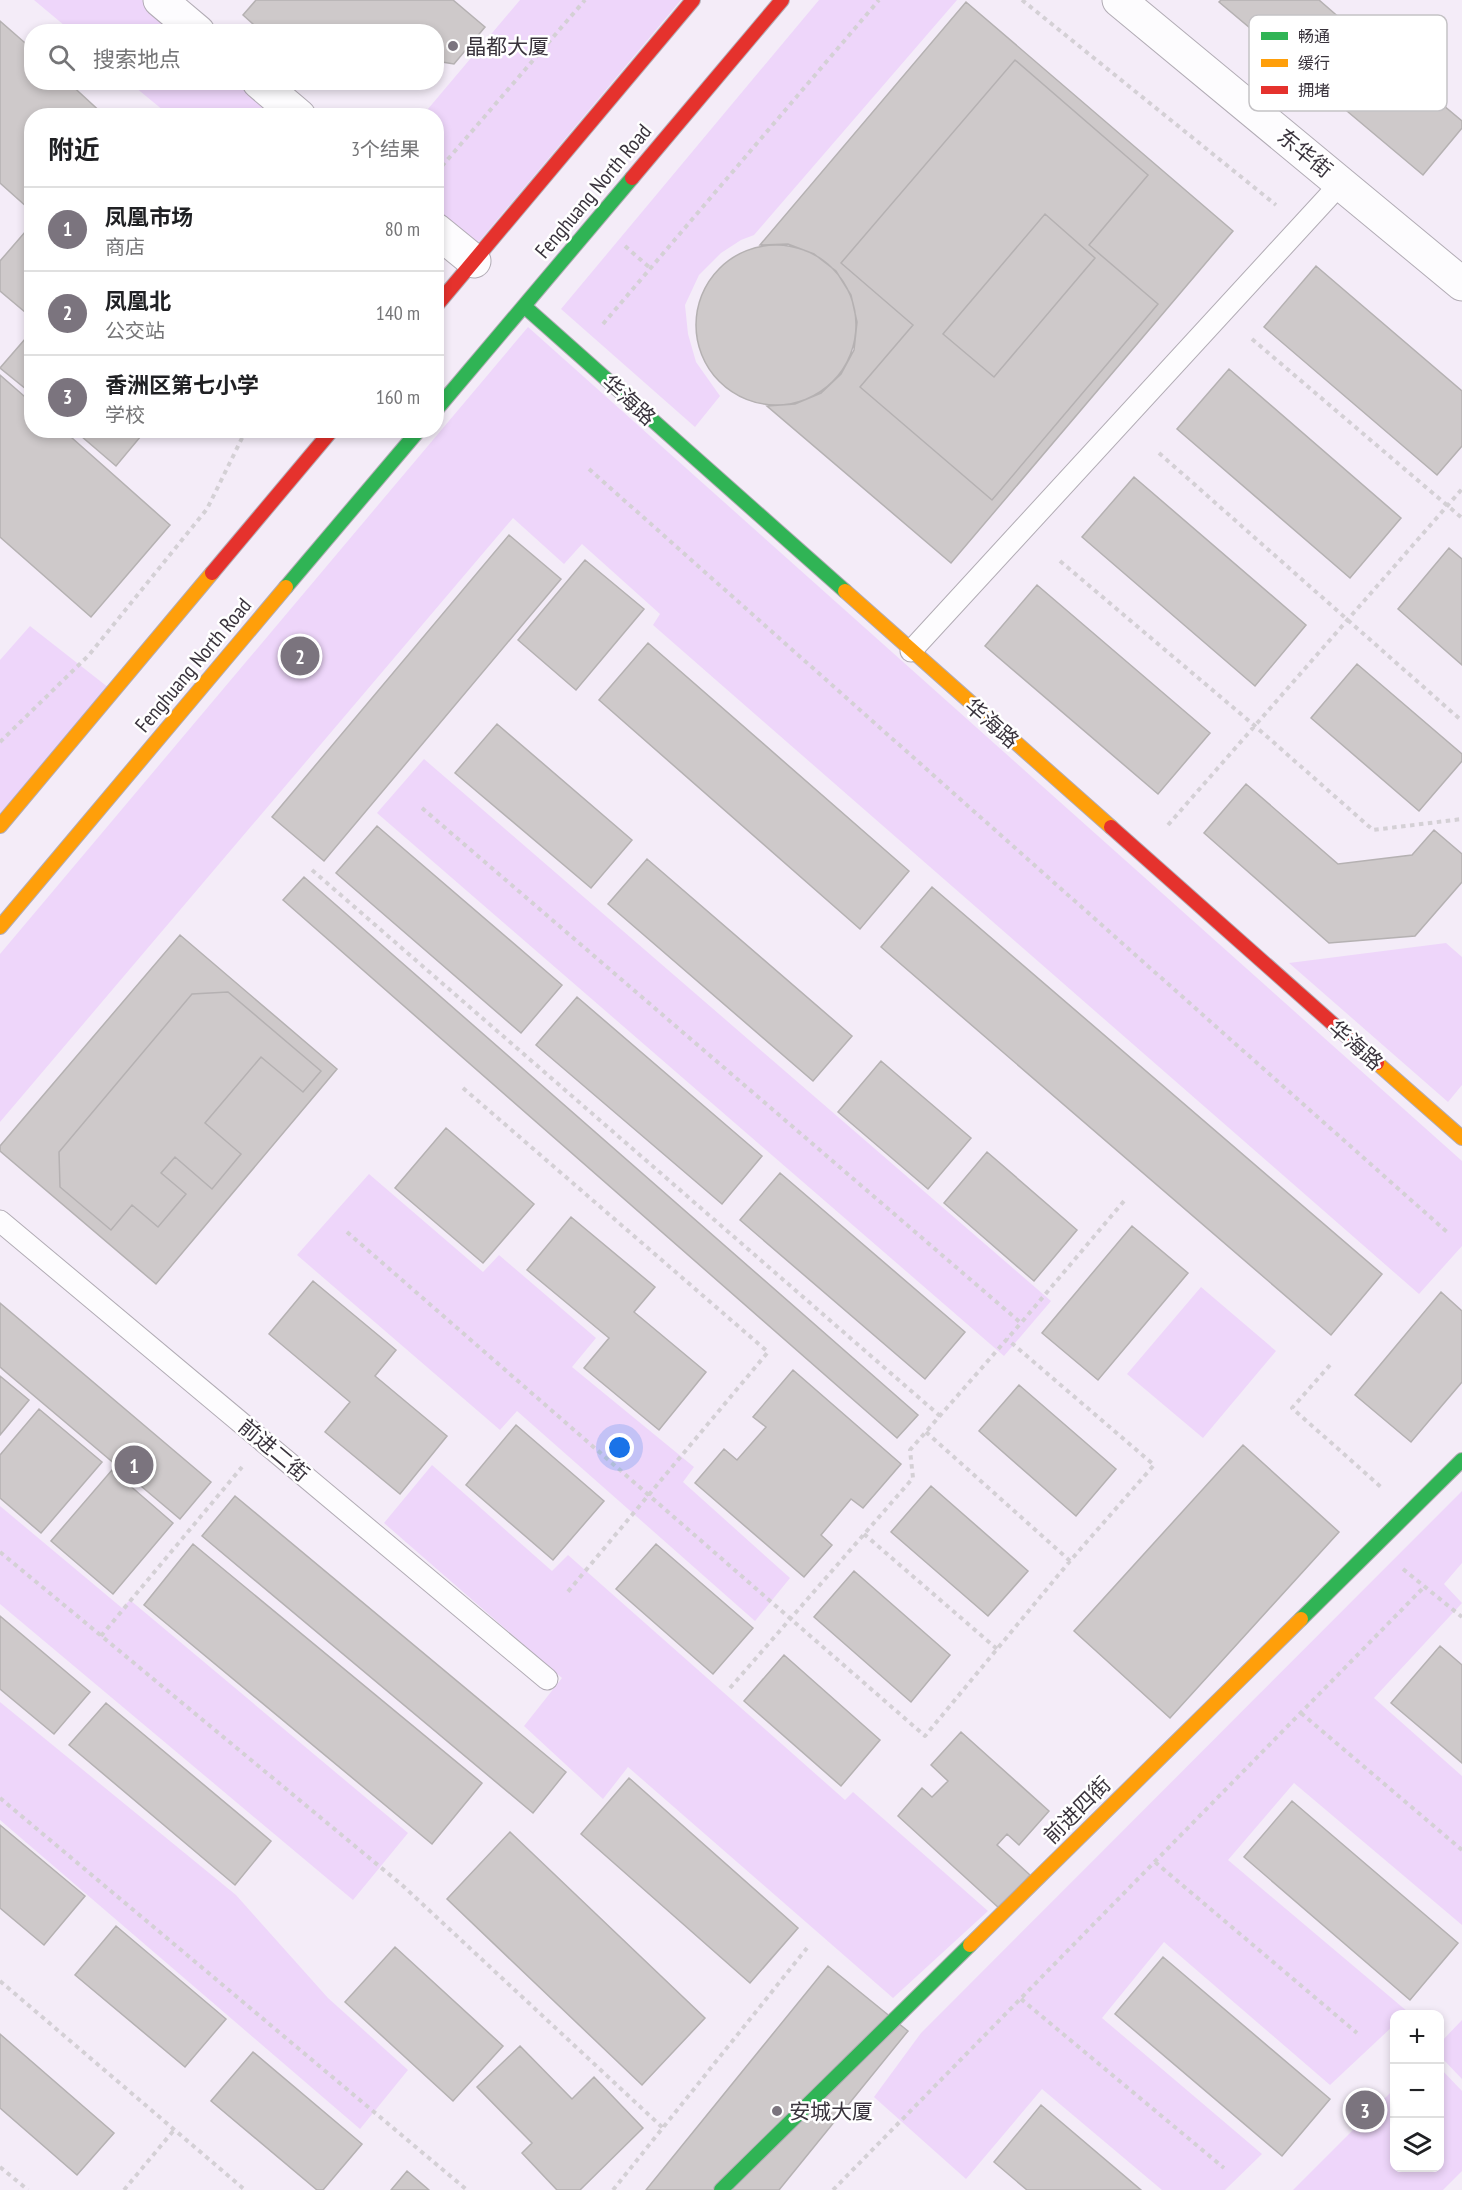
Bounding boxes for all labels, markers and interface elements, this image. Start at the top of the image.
legend [1249,15,1447,111]
search box [24,24,444,90]
text: 畅通 [1298,26,1330,46]
place label: 晶都大厦 [465,33,549,60]
marker: 晶都大厦 [446,39,460,53]
icon: search [45,41,78,74]
text: 搜索地点 [93,45,181,73]
text: 缓行 [1298,53,1330,73]
text: 拥堵 [1298,80,1330,100]
street label: Fenghuang North Road [529,118,657,264]
street label: 东华街 [1272,123,1338,183]
text: 附近 [48,133,100,166]
text: 3个结果 [351,136,420,162]
text: 凤凰市场 [105,203,193,231]
text: 1 [63,216,72,242]
text: 80 m [385,216,420,242]
text: 商店 [105,234,145,260]
text: 凤凰北 [105,287,171,315]
text: 2 [63,300,72,326]
text: 140 m [376,300,420,326]
text: 公交站 [105,318,165,344]
street label: 华海路 [597,369,661,431]
text: 香洲区第七小学 [105,371,259,399]
text: 3 [63,384,72,410]
text: 160 m [376,384,420,410]
text: 学校 [105,402,145,428]
street label: Fenghuang North Road [129,592,257,738]
pin: 2 [280,634,320,678]
street label: 华海路 [959,692,1025,754]
street label: 华海路 [1323,1014,1389,1076]
street label: 前进二街 [233,1413,315,1487]
your location [605,1433,634,1462]
pin: 1 [114,1442,154,1488]
street label: 前进四街 [1038,1771,1116,1849]
map controls [1390,2010,1444,2172]
button: + [1390,2010,1444,2064]
button: − [1390,2064,1444,2118]
pin: 3 [1346,2088,1384,2132]
place label: 安城大厦 [789,2098,873,2125]
marker: 安城大厦 [770,2104,784,2118]
button: layers [1390,2118,1444,2172]

